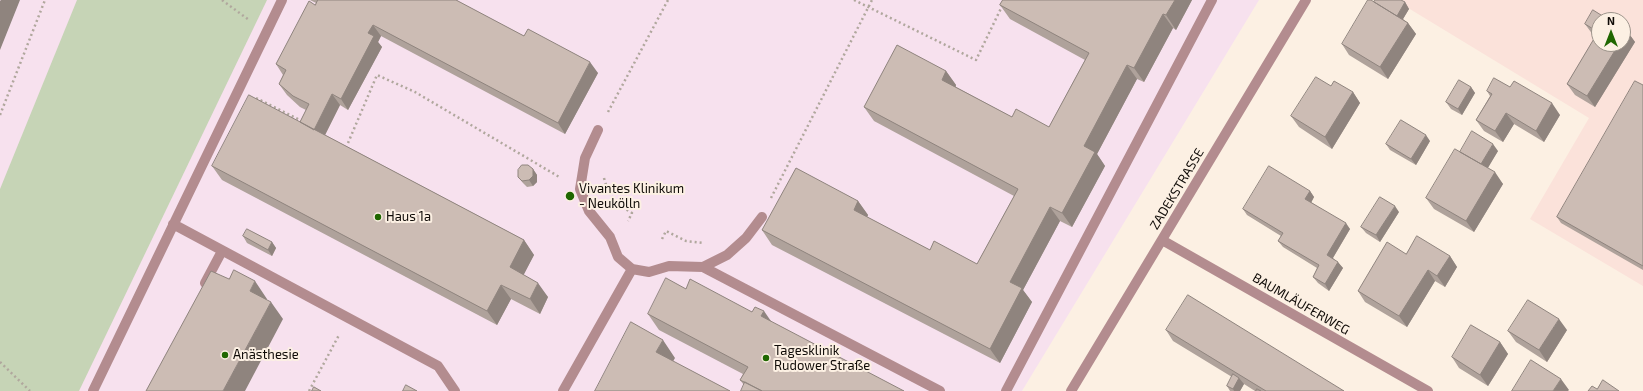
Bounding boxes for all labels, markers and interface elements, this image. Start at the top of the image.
north arrow [1591,12,1631,52]
text: N [1607,14,1615,27]
street label: ZADEKSTRASSE [1147,146,1207,232]
place label: Vivantes Klinikum - Neukölln [579,181,684,212]
marker: Vivantes Klinikum - Neukölln [564,190,576,202]
place label: Haus 1a [386,209,431,225]
marker: Haus 1a [373,212,383,222]
street label: BAUMLÄUFERWEG [1250,270,1352,338]
place label: Tagesklinik Rudower Straße [774,343,870,374]
place label: Anästhesie [233,347,299,363]
marker: Anästhesie [220,350,230,360]
marker: Tagesklinik Rudower Straße [761,353,771,363]

